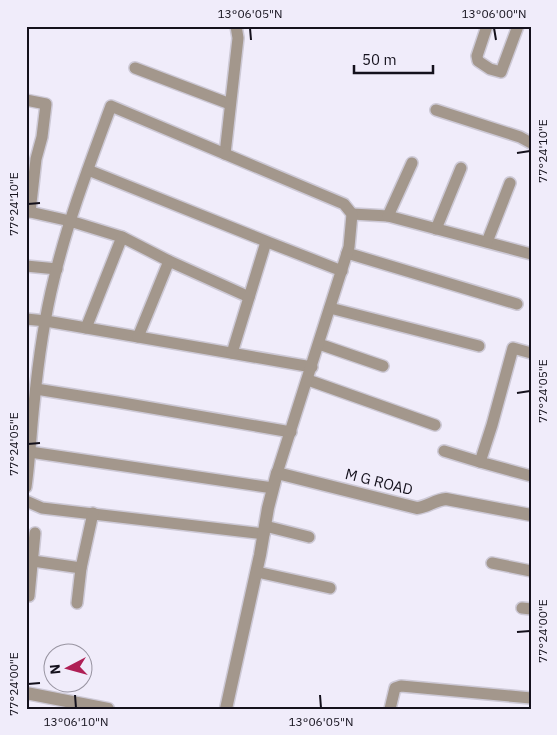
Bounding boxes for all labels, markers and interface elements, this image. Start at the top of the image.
text: 13°06'05"N [217,6,283,21]
text: 13°06'00"N [461,6,527,21]
scale bar [354,42,433,74]
text: 50 m [362,50,397,69]
text: 77°24'10"E [535,119,550,183]
text: 77°24'10"E [6,172,21,236]
text: 77°24'05"E [535,359,550,423]
text: 77°24'05"E [6,412,21,476]
street label: M G ROAD [343,464,415,499]
text: 77°24'00"E [535,599,550,663]
north arrow [42,642,92,692]
text: 77°24'00"E [6,652,21,716]
text: N [46,663,65,675]
text: 13°06'10"N [43,714,109,729]
text: 13°06'05"N [288,714,354,729]

